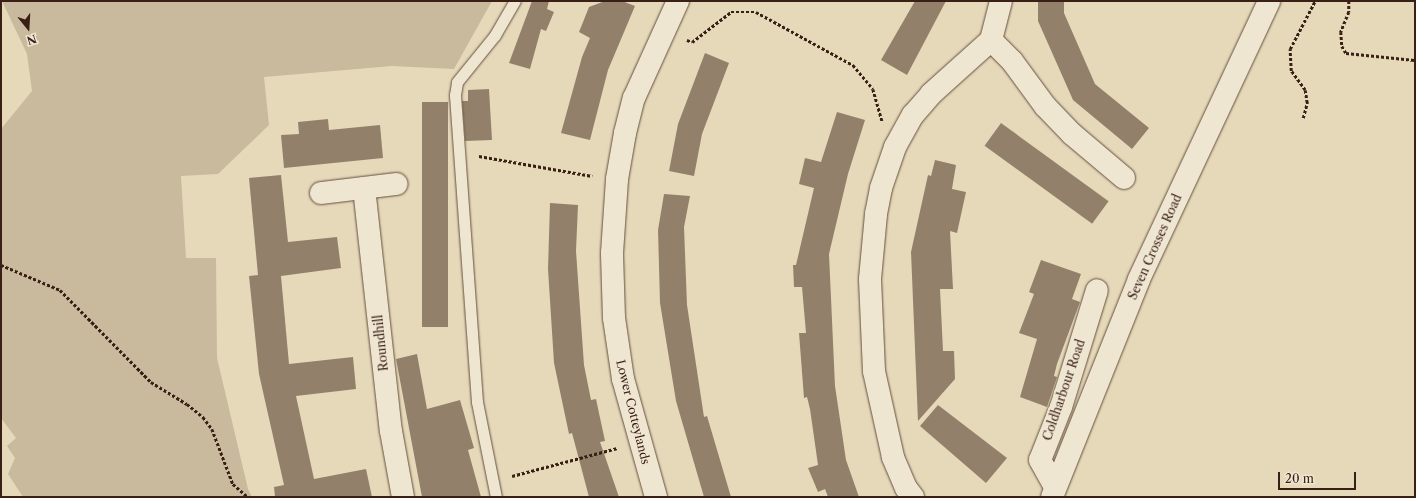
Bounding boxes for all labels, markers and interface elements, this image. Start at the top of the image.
north arrow [8,8,48,48]
text: N [25,31,38,48]
street label: Seven Crosses Road [1125,192,1185,302]
street label: Roundhill [371,314,391,372]
street label: Coldharbour Road [1040,337,1088,443]
street label: Lower Cotteylands [613,358,653,466]
scale bar [1280,464,1358,490]
text: 20 m [1285,471,1314,486]

